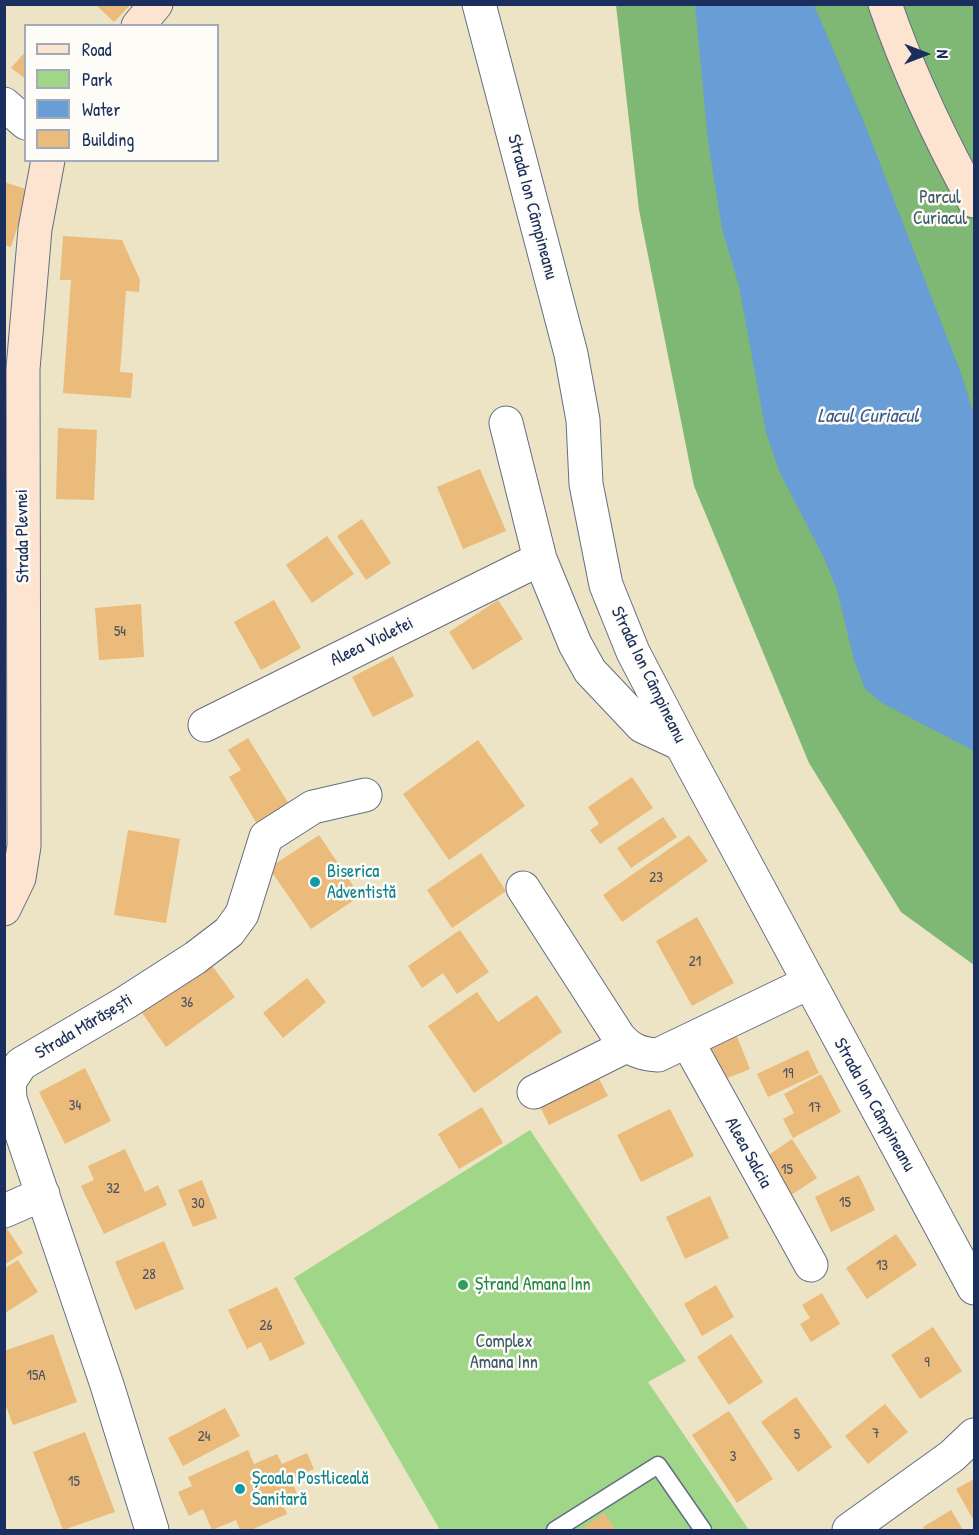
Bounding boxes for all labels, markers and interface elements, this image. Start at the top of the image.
legend [24,24,219,162]
north arrow [895,24,955,84]
text: Road [82,37,112,62]
text: N [932,50,954,58]
text: Park [82,67,112,92]
text: Water [82,97,120,122]
text: Building [82,127,134,152]
street label: Strada Ion Câmpineanu [502,132,562,282]
park label: Parcul Curiacul [913,187,967,230]
water label: Lacul Curiacul [817,405,919,429]
street label: Strada Plevnei [11,489,35,583]
street label: Strada Ion Câmpineanu [606,603,690,747]
street label: Aleea Violetei [327,613,417,671]
house number: 54 [114,623,126,641]
place label: Biserica Adventistă [327,861,396,904]
house number: 23 [649,869,663,887]
marker: Biserica Adventistă [308,875,322,889]
house number: 21 [689,953,701,971]
street label: Strada Mărășești [31,990,137,1064]
house number: 36 [181,994,193,1012]
street label: Strada Ion Câmpineanu [828,1035,920,1175]
house number: 19 [783,1065,793,1083]
house number: 34 [69,1097,81,1115]
house number: 17 [809,1099,821,1117]
street label: Aleea Salcia [720,1114,776,1192]
house number: 15 [781,1161,793,1179]
house number: 32 [106,1180,120,1198]
house number: 15 [839,1194,851,1212]
house number: 30 [191,1195,205,1213]
house number: 13 [876,1257,888,1275]
house number: 28 [142,1266,156,1284]
place label: Ștrand Amana Inn [475,1274,591,1296]
marker: Ștrand Amana Inn [456,1278,470,1292]
house number: 26 [259,1317,273,1335]
park label: Complex Amana Inn [470,1331,538,1374]
house number: 9 [924,1354,930,1372]
house number: 15A [26,1367,46,1385]
house number: 7 [872,1425,880,1443]
house number: 5 [794,1426,800,1444]
house number: 24 [198,1428,210,1446]
house number: 3 [730,1448,736,1466]
place label: Școala Postliceală Sanitară [252,1468,368,1510]
house number: 15 [68,1473,80,1491]
marker: Școala Postliceală Sanitară [233,1482,247,1496]

